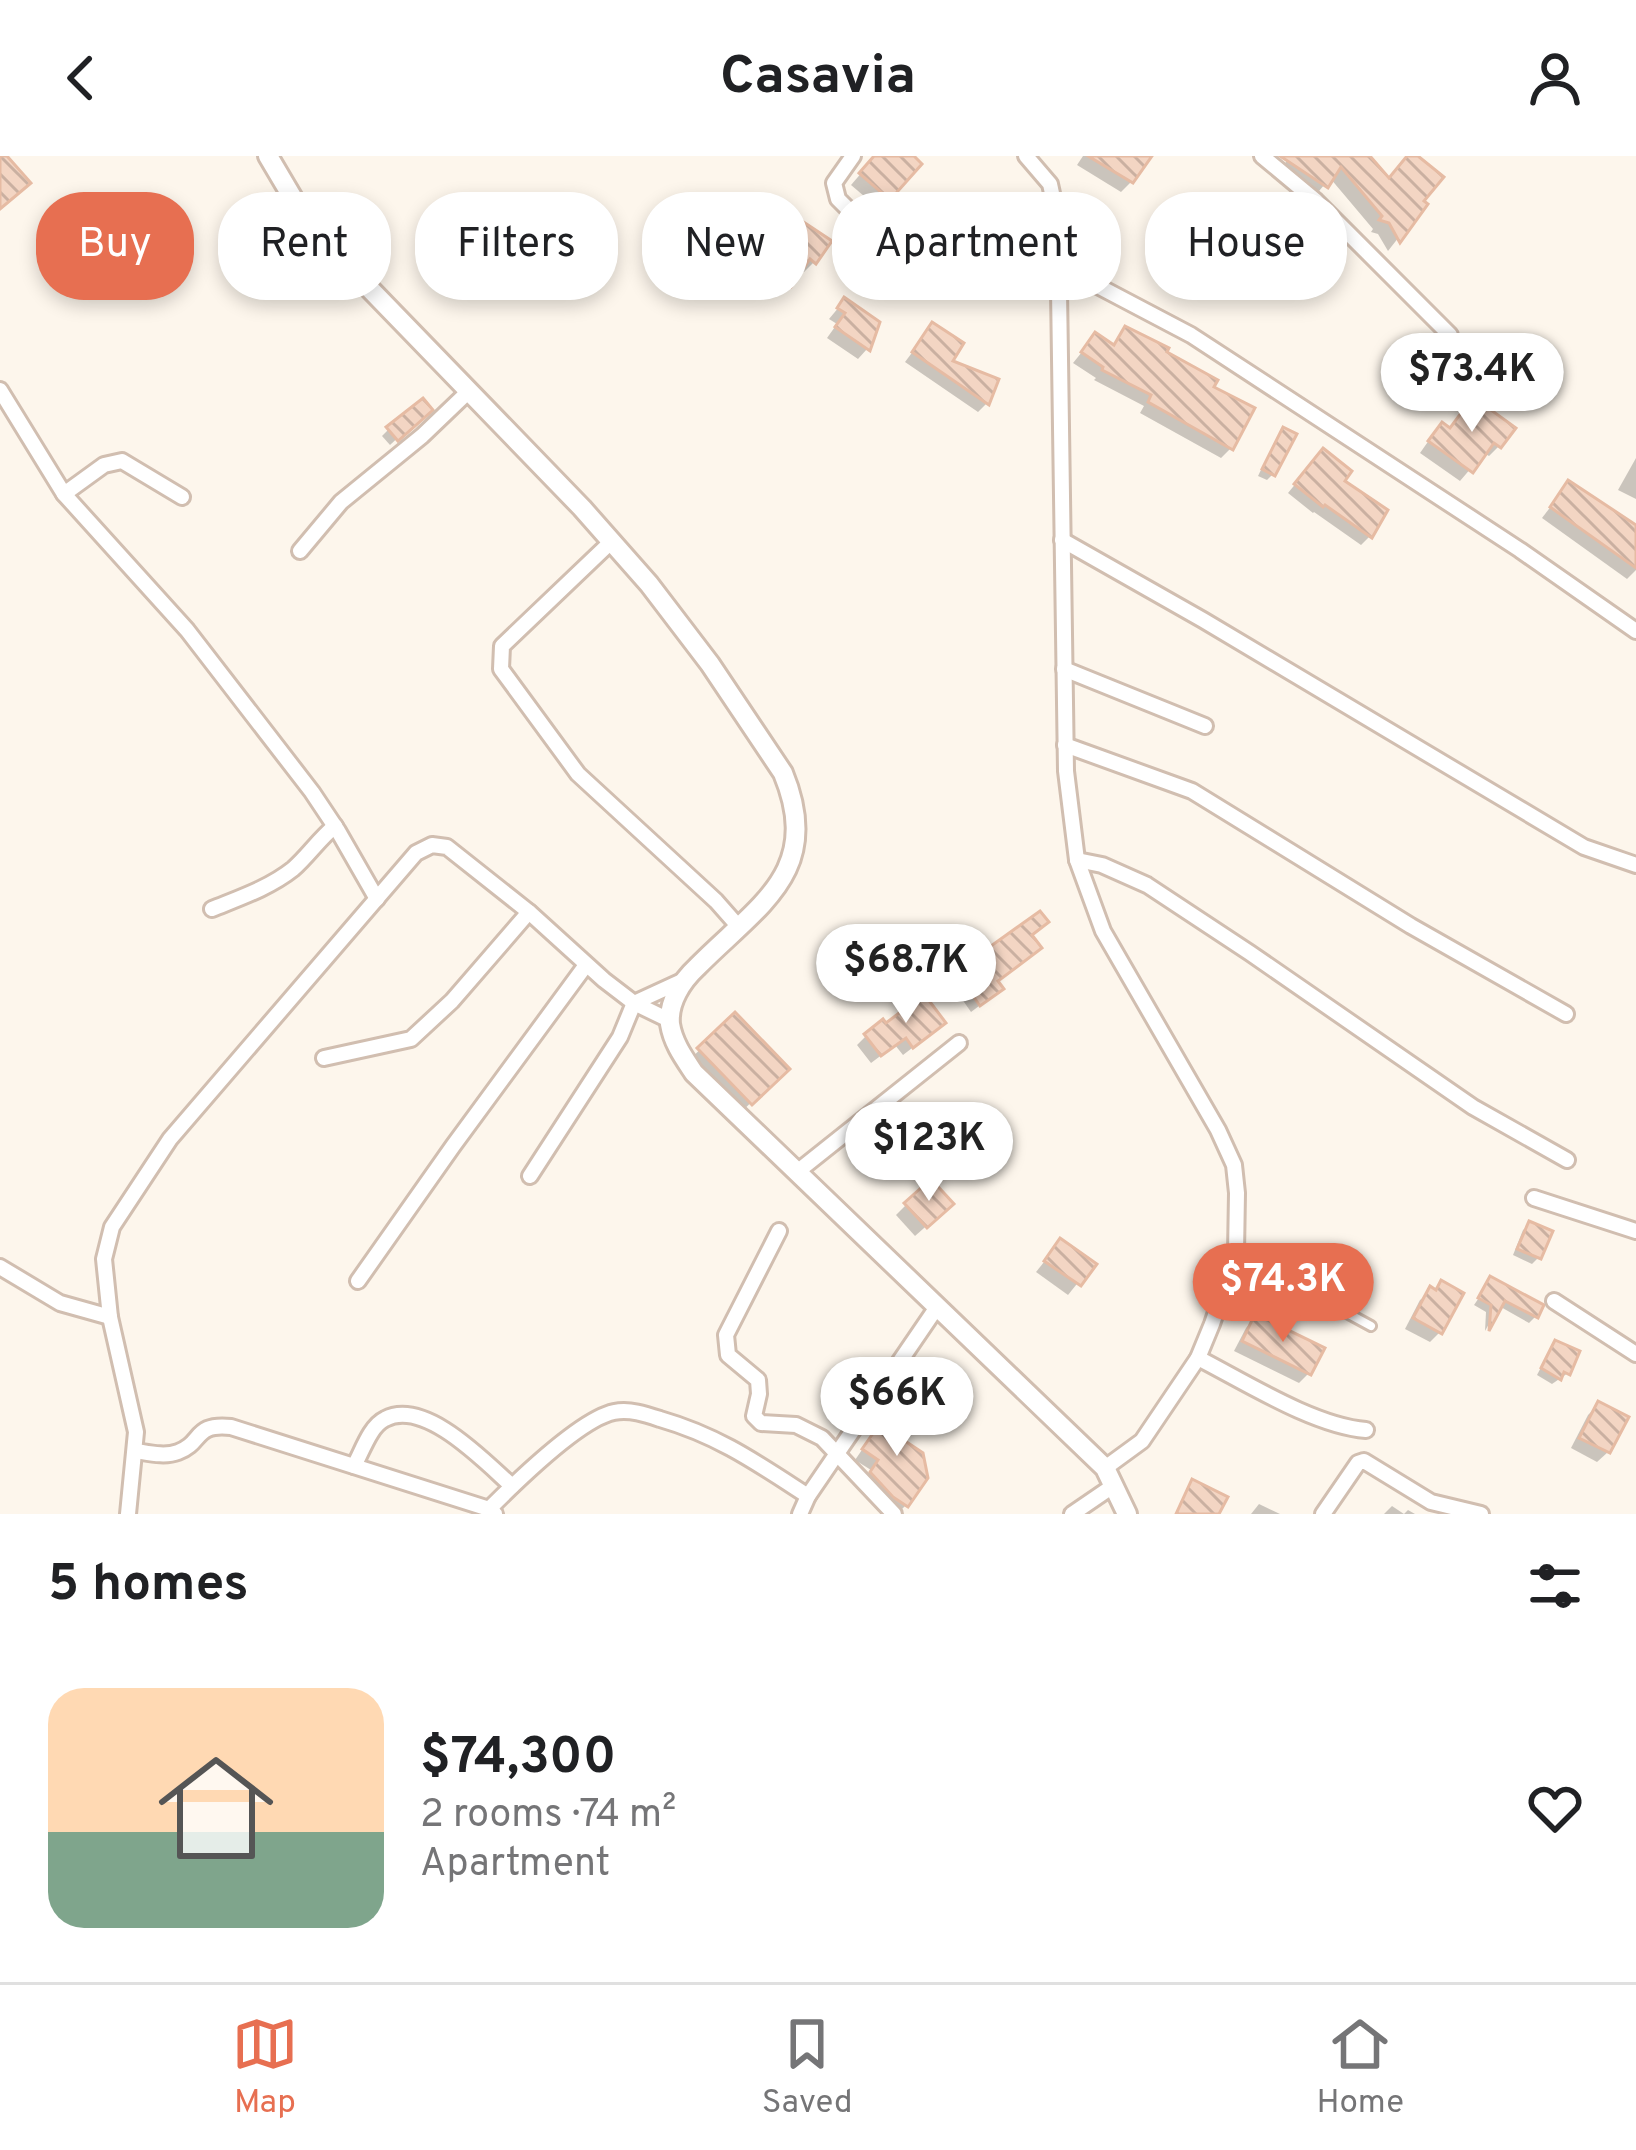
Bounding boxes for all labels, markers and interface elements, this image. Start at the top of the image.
text: Casavia [720,44,916,113]
icon: back [48,45,114,111]
icon: person [1522,45,1588,111]
chip: Buy [36,192,194,300]
chip: Rent [218,192,391,300]
chip: Filters [415,192,618,300]
chip: New [642,192,808,300]
chip: Apartment [832,192,1121,300]
chip: House [1145,192,1347,300]
pin: $73.4K [1374,333,1570,435]
text: $73.4K [1408,347,1536,396]
pin: $68.7K [808,924,1004,1026]
text: $68.7K [843,938,969,987]
pin: $123K [845,1102,1013,1204]
text: $123K [872,1116,986,1165]
pin: $74.3K [1185,1243,1381,1345]
text: $74.3K [1220,1257,1346,1306]
pin: $66K [826,1357,968,1459]
text: $66K [847,1371,947,1420]
icon: filters [1522,1553,1588,1619]
text: 5 homes [48,1554,249,1619]
text: $74,300 [420,1727,616,1792]
icon: home [144,1736,288,1880]
icon: heart [1522,1775,1588,1841]
text: 2 rooms · 74 m² [420,1792,676,1841]
text: Apartment [420,1841,610,1890]
tab: Map [232,2011,298,2125]
tab: Saved [762,2011,853,2125]
tab: Home [1316,2011,1404,2125]

